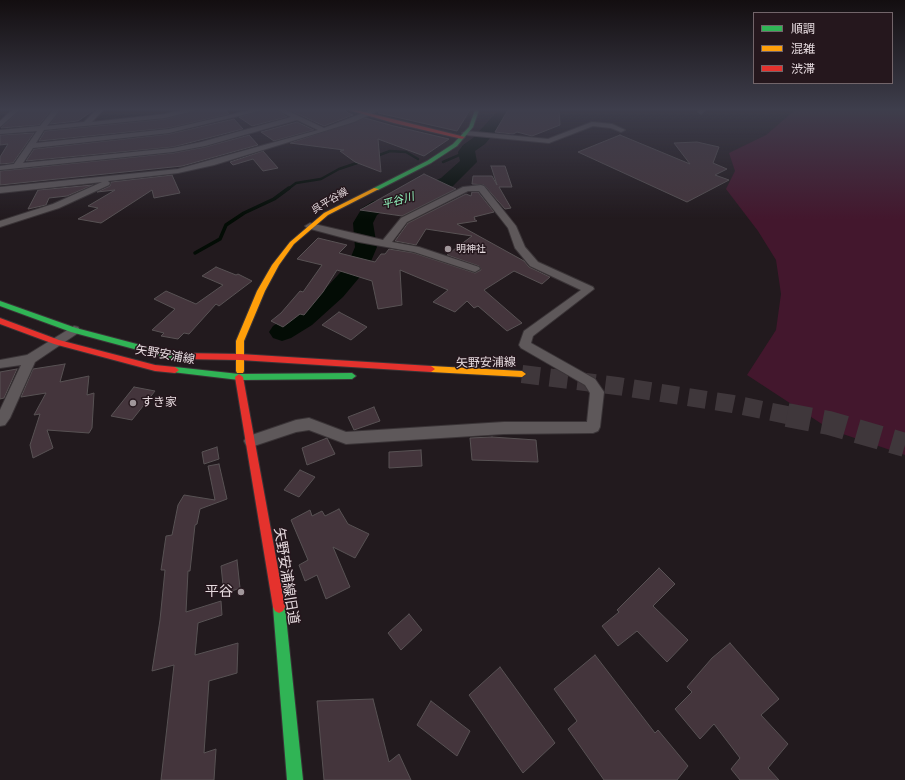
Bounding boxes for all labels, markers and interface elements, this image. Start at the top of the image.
legend [753,12,893,84]
text: 順調 [791,20,815,37]
text: 混雑 [791,40,815,57]
text: 渋滞 [791,60,815,77]
street label: 呉平谷線 [310,186,350,216]
water label: 平谷川 [380,190,416,212]
place label: 明神社 [456,243,486,255]
marker: 明神社 [443,244,453,254]
street label: 矢野安浦線 [134,343,196,367]
street label: 矢野安浦線 [456,355,516,371]
place label: すき家 [141,396,177,410]
marker: すき家 [128,398,138,408]
street label: 矢野安浦線旧道 [270,526,302,626]
place label: 平谷 [205,584,233,600]
marker: 平谷 [236,587,246,597]

